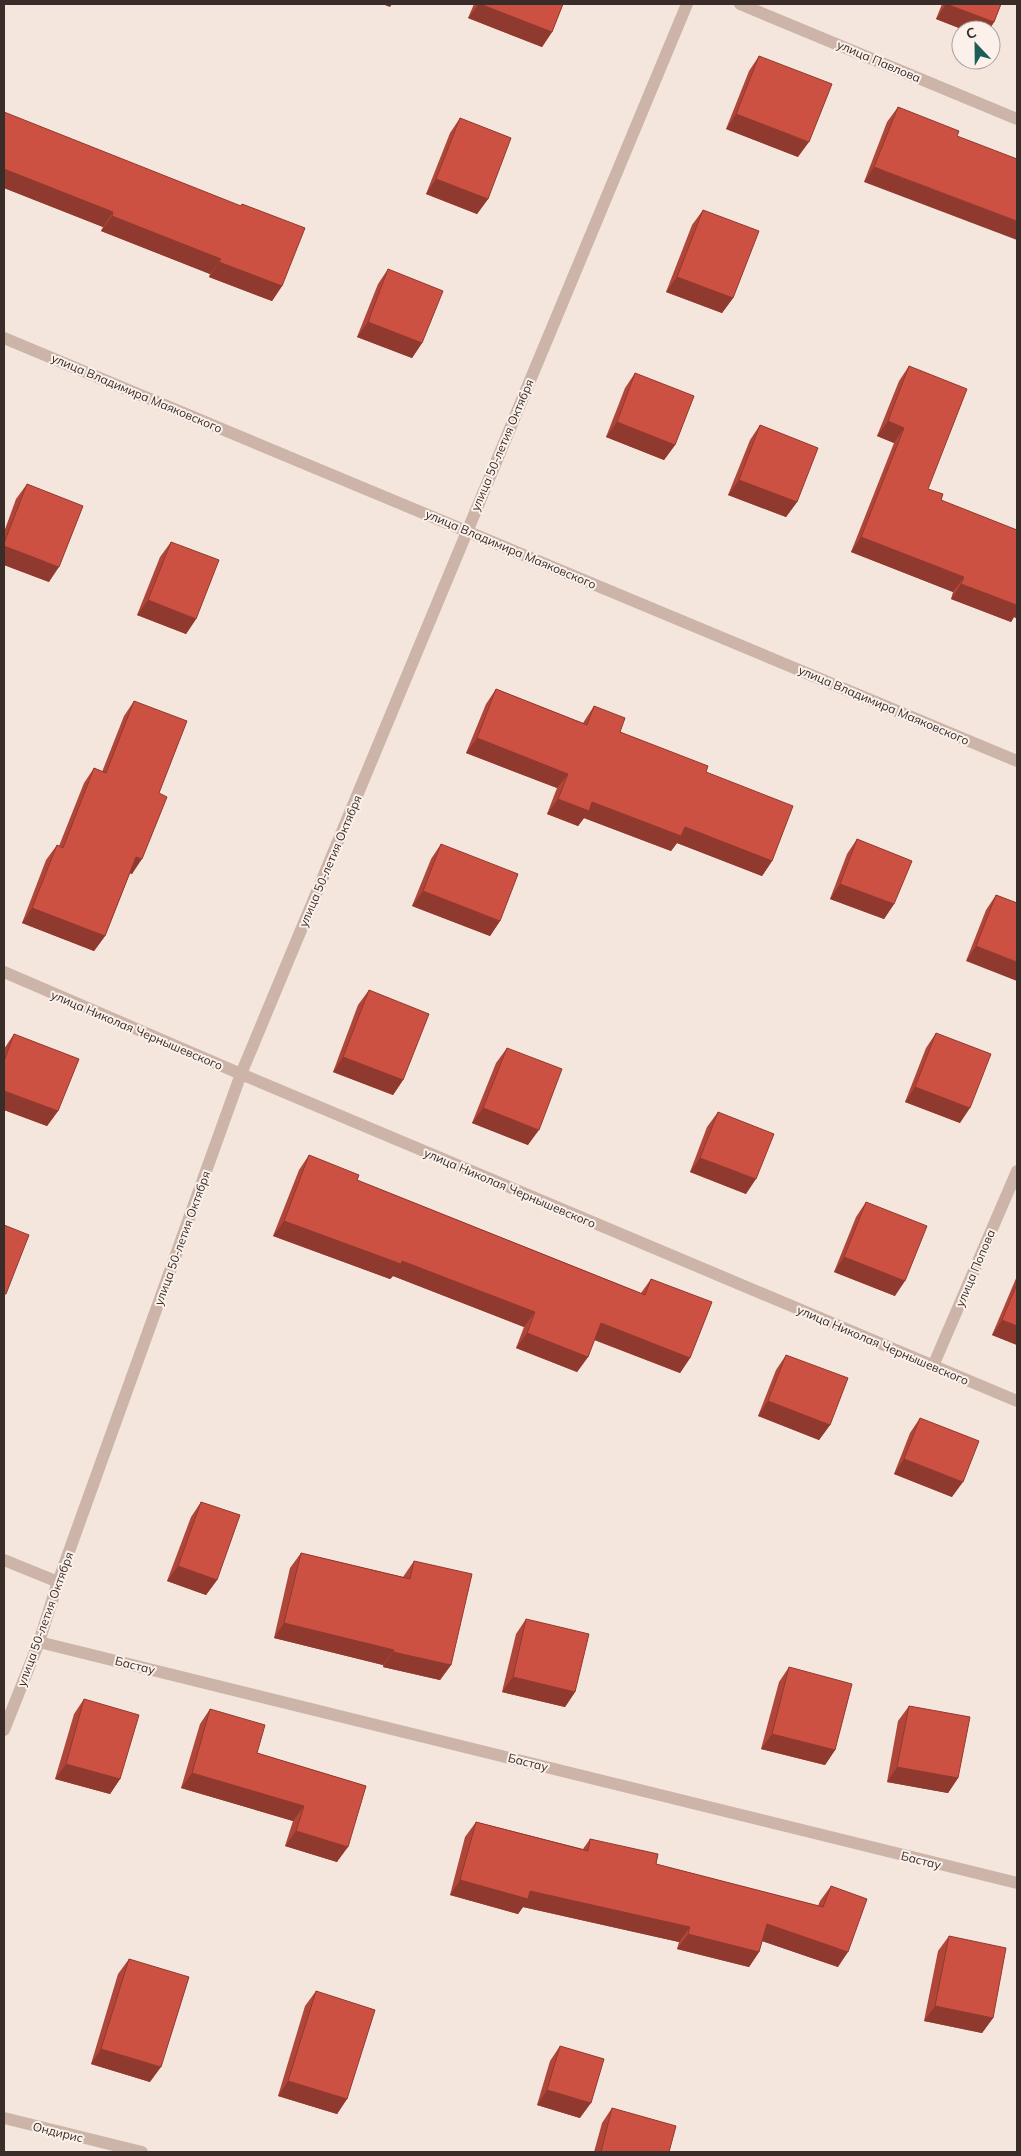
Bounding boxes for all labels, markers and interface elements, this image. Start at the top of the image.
north arrow [951,20,1001,70]
text: С [963,23,979,43]
street label: улица Павлова [835,37,923,85]
street label: улица Владимира Маяковского [49,350,225,436]
street label: улица 50-летия Октября [467,377,537,513]
street label: улица Владимира Маяковского [423,506,599,592]
street label: улица Владимира Маяковского [796,662,972,748]
street label: улица 50-летия Октября [295,793,365,929]
street label: улица Николая Чернышевского [49,987,225,1073]
street label: улица Николая Чернышевского [422,1145,598,1231]
street label: улица 50-летия Октября [151,1169,213,1307]
street label: улица Попова [952,1227,998,1309]
street label: улица Николая Чернышевского [795,1302,971,1388]
street label: улица 50-летия Октября [14,1550,76,1688]
street label: Бастау [113,1653,157,1677]
street label: Бастау [506,1750,550,1774]
street label: Бастау [899,1848,943,1872]
street label: Ондирис [31,2119,85,2145]

